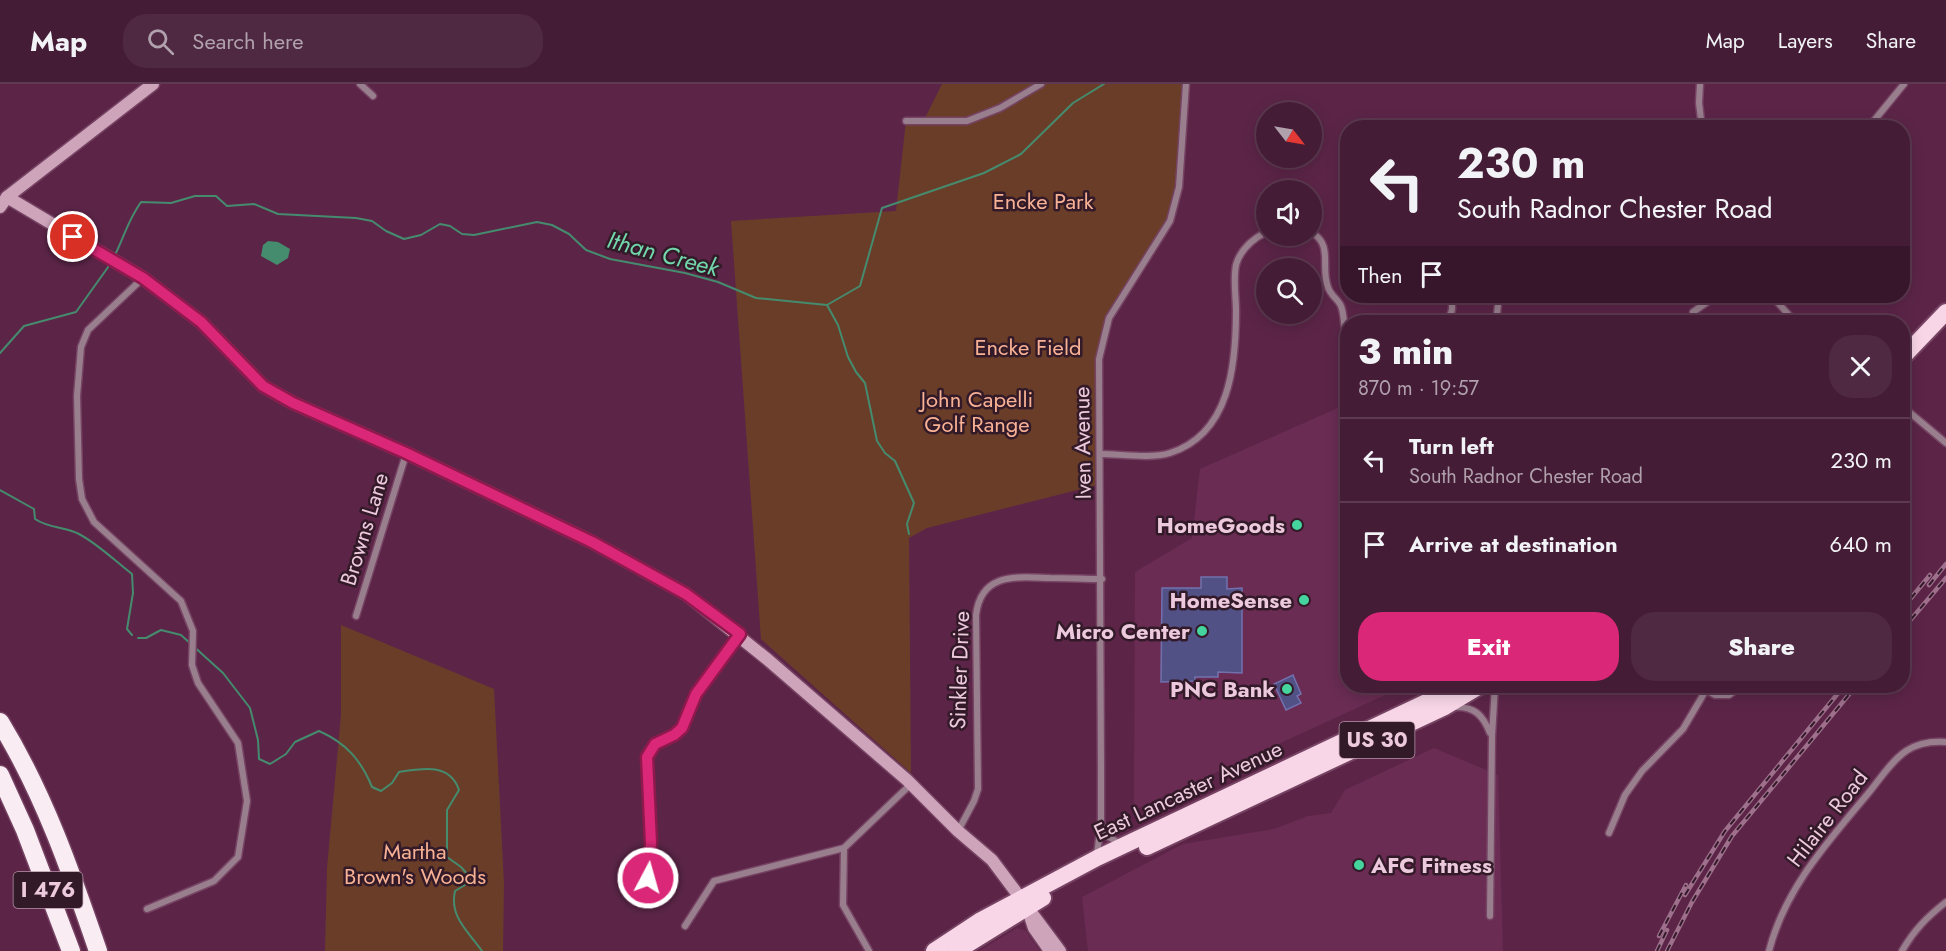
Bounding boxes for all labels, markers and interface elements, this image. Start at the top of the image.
search box [123,14,543,68]
text: Map [30,21,87,62]
icon: search [144,25,177,58]
text: Search here [192,25,304,57]
text: Map [1706,26,1745,56]
text: Layers [1778,26,1833,56]
text: Share [1866,26,1916,56]
north arrow [1256,102,1322,168]
map controls [1256,102,1322,324]
text: 230 m [1457,133,1585,194]
icon: left [1358,144,1436,222]
button: sound [1256,180,1322,246]
park label: Encke Park [993,185,1094,217]
text: South Radnor Chester Road [1457,189,1773,228]
pin [47,211,98,262]
icon: arrive [56,220,89,253]
water label: Ithan Creek [604,222,724,286]
button: search [1256,258,1322,324]
icon: arrive [1415,258,1448,291]
text: Then [1358,259,1403,291]
text: 3 min [1358,325,1453,377]
park label: Encke Field [974,331,1082,363]
button: close [1829,335,1892,398]
text: 870 m · 19:57 [1358,374,1479,403]
park label: John Capelli Golf Range [918,383,1033,440]
street label: Iven Avenue [1065,386,1099,500]
text: Turn left [1409,430,1494,462]
icon: left [1358,444,1391,477]
text: 230 m [1831,444,1892,476]
text: South Radnor Chester Road [1409,462,1643,491]
street label: Browns Lane [332,469,396,589]
place label: HomeGoods [1157,509,1285,541]
marker: HomeGoods [1290,518,1304,532]
icon: arrive [1358,528,1391,561]
text: Arrive at destination [1409,528,1618,560]
text: 640 m [1830,528,1892,560]
place label: HomeSense [1169,584,1292,616]
marker: HomeSense [1297,593,1311,607]
street label: Sinkler Drive [941,610,977,730]
button: Exit [1358,612,1619,681]
button: Share [1631,612,1892,681]
place label: Micro Center [1056,615,1190,647]
marker: Micro Center [1195,624,1209,638]
place label: PNC Bank [1170,673,1275,705]
marker: PNC Bank [1280,682,1294,696]
road number: US 30 [1340,722,1414,758]
street label: East Lancaster Avenue [1088,732,1288,848]
street label: Hilaire Road [1779,763,1875,873]
park label: Martha Brown's Woods [344,835,486,892]
position arrow [616,846,680,910]
place label: AFC Fitness [1370,849,1492,881]
marker: AFC Fitness [1352,858,1366,872]
road number: I 476 [14,872,82,908]

